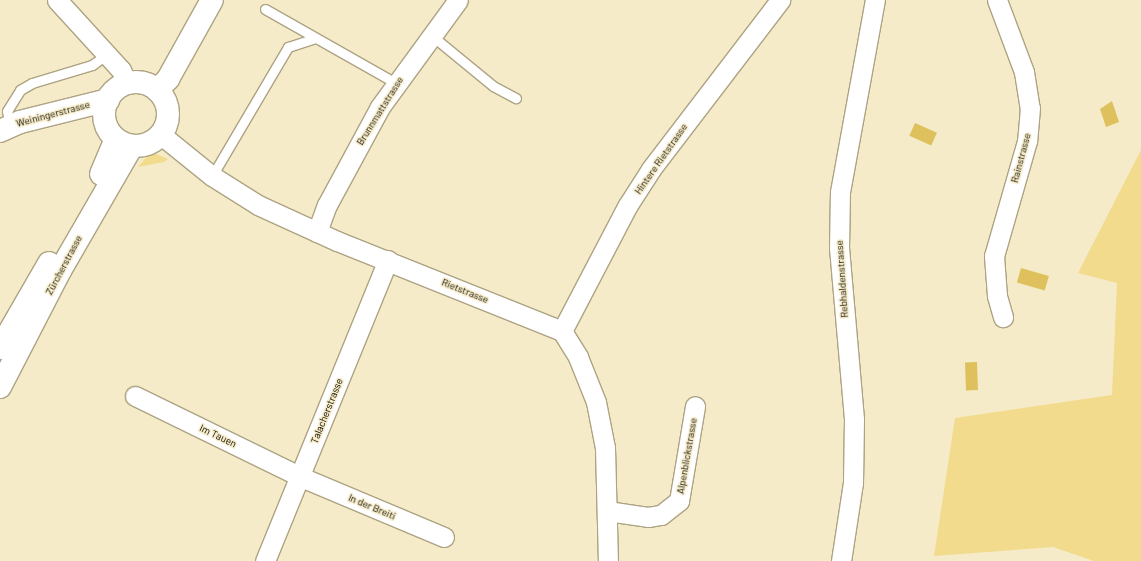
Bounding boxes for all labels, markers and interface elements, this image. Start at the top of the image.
street label: Brunnmattstrasse [354,74,406,148]
street label: Weiningerstrasse [15,98,91,130]
street label: Hintere Rietstrasse [632,121,690,197]
street label: Rainstrasse [1009,132,1033,184]
street label: Zürcherstrasse [43,233,85,297]
street label: Rebhaldenstrasse [833,240,851,318]
street label: Rietstrasse [440,276,490,306]
street label: Talacherstrasse [308,377,346,445]
street label: Alpenblickstrasse [674,417,700,495]
street label: Im Tauen [198,422,238,450]
street label: In der Breiti [346,492,398,522]

